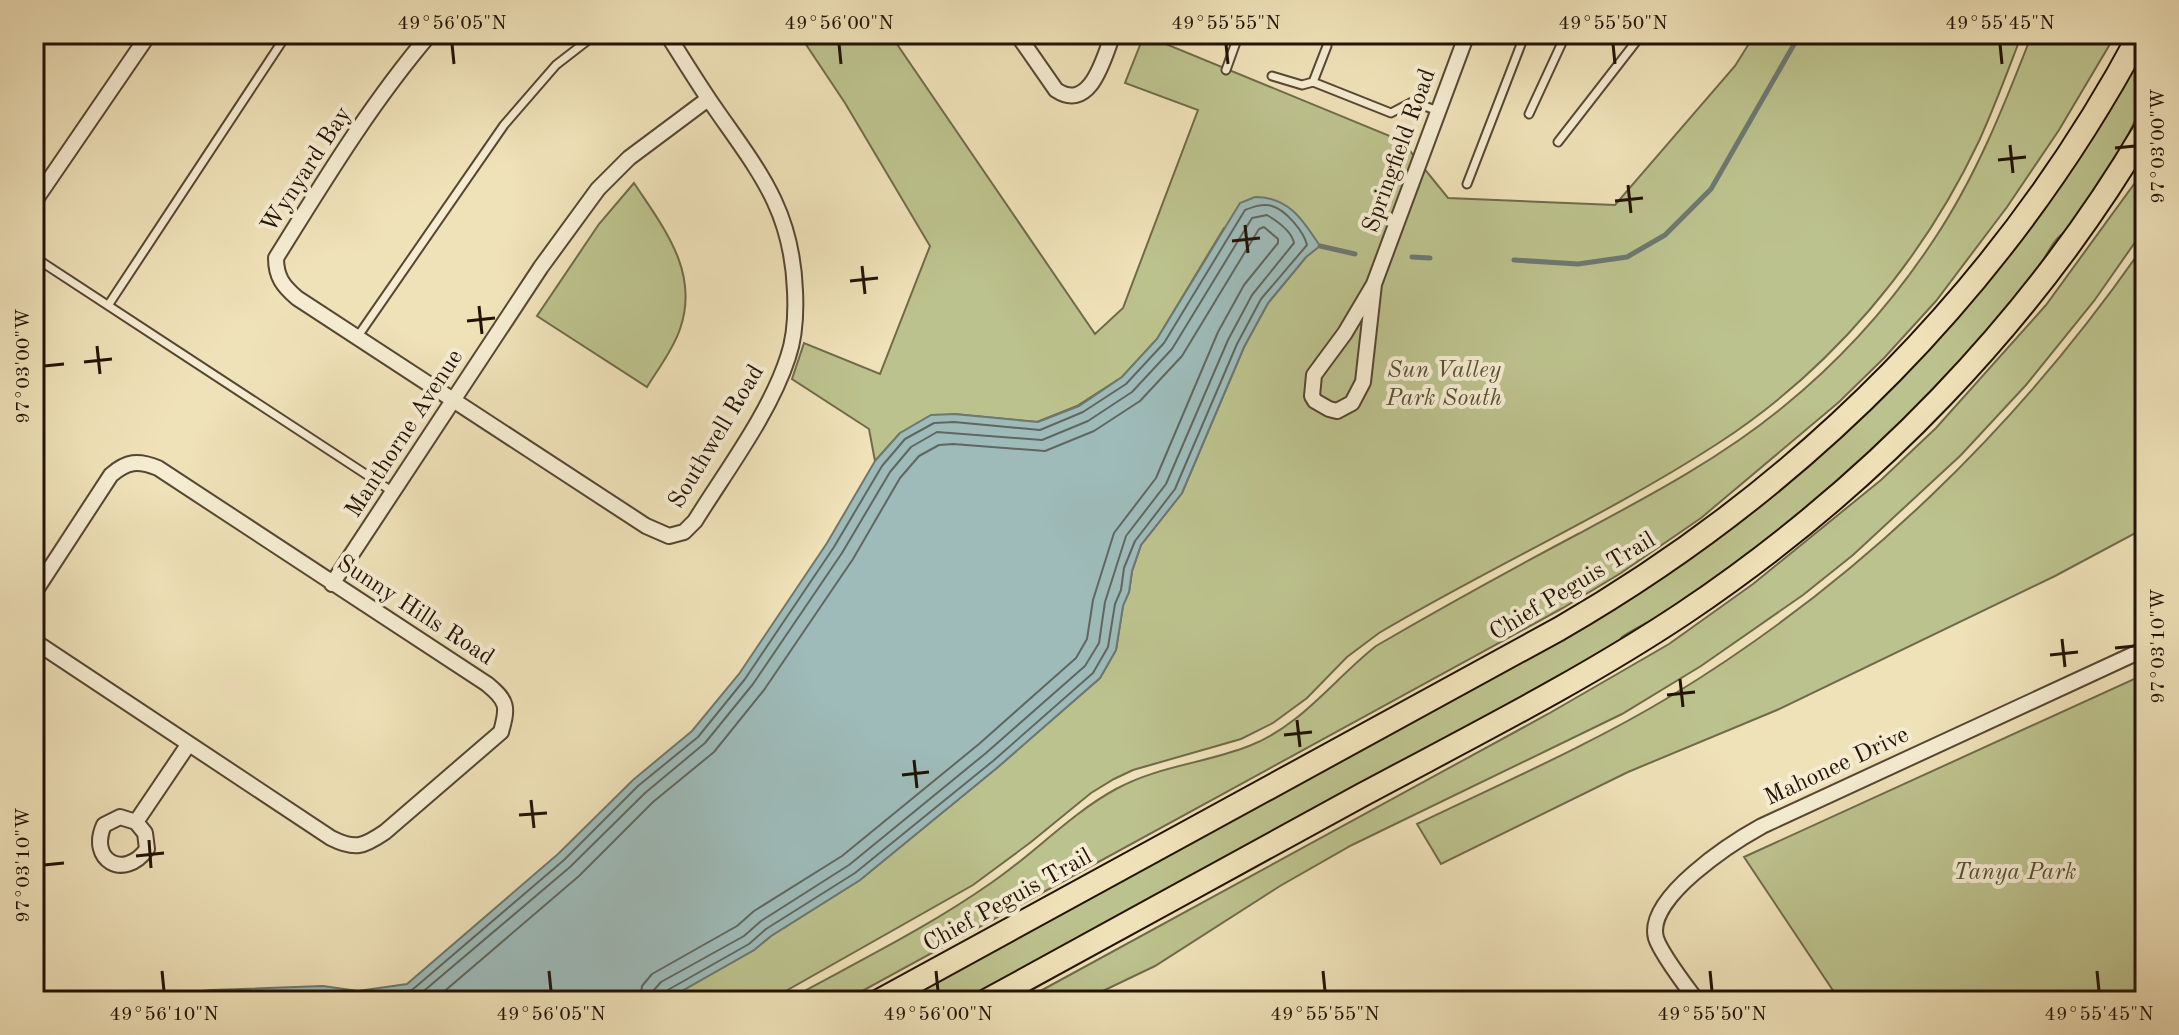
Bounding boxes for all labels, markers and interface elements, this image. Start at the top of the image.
text: 49°56'05"N [397,14,507,34]
text: 49°56'00"N [784,14,894,34]
text: 49°55'55"N [1171,14,1281,34]
text: 49°55'50"N [1558,14,1668,34]
text: 49°55'45"N [1945,14,2055,34]
street label: Springfield Road [1359,66,1441,236]
text: 97°03'00"W [2149,88,2169,204]
street label: Wynyard Bay [257,102,357,237]
text: 97°03'00"W [14,308,34,424]
street label: Manthorne Avenue [342,346,468,522]
park label: Sun Valley Park South [1385,359,1502,411]
street label: Southwell Road [665,361,769,513]
street label: Chief Peguis Trail [1486,528,1660,646]
street label: Sunny Hills Road [332,551,498,671]
text: 97°03'10"W [2149,588,2169,704]
street label: Mahonee Drive [1761,723,1913,811]
text: 97°03'10"W [14,807,34,923]
street label: Chief Peguis Trail [920,845,1096,957]
park label: Tanya Park [1953,861,2077,885]
text: 49°56'10"N [109,1005,219,1025]
text: 49°56'05"N [496,1005,606,1025]
text: 49°56'00"N [883,1005,993,1025]
text: 49°55'55"N [1270,1005,1380,1025]
text: 49°55'50"N [1657,1005,1767,1025]
text: 49°55'45"N [2044,1005,2154,1025]

